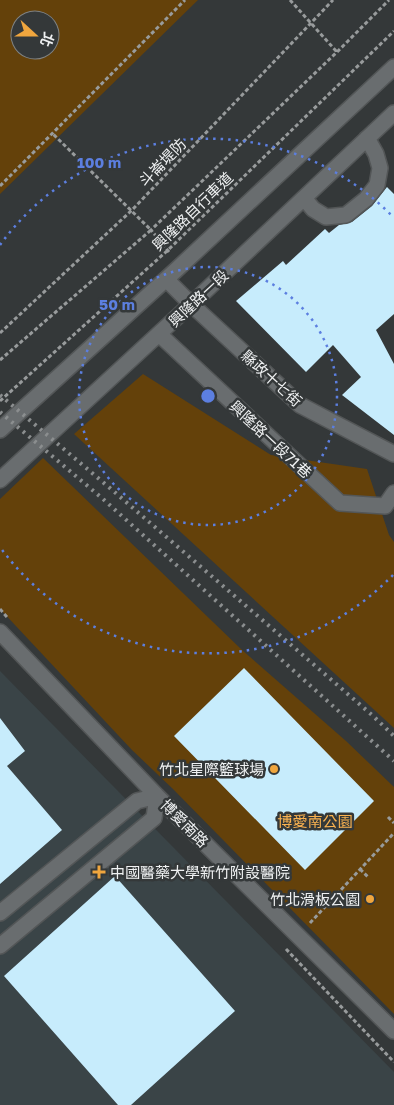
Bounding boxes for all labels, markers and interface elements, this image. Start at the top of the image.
north arrow [10,10,60,60]
text: 北 [37,30,58,49]
street label: 斗崙堤防 [135,134,189,190]
text: 100 m [77,153,121,171]
street label: 興隆路自行車道 [148,168,236,254]
street label: 興隆路一段 [164,266,232,330]
text: 50 m [99,295,135,313]
street label: 縣政十七街 [238,346,306,410]
centre of rings [199,387,217,405]
street label: 興隆路一段71巷 [226,397,316,481]
place label: 竹北星際籃球場 [159,760,264,778]
marker: 竹北星際籃球場 [268,763,280,775]
street label: 博愛南路 [157,795,213,851]
park label: 博愛南公園 [277,812,353,830]
place label: 中國醫藥大學新竹附設醫院 [110,863,290,881]
marker: 中國醫藥大學新竹附設醫院 [92,865,106,879]
place label: 竹北滑板公園 [270,890,360,908]
marker: 竹北滑板公園 [364,893,376,905]

